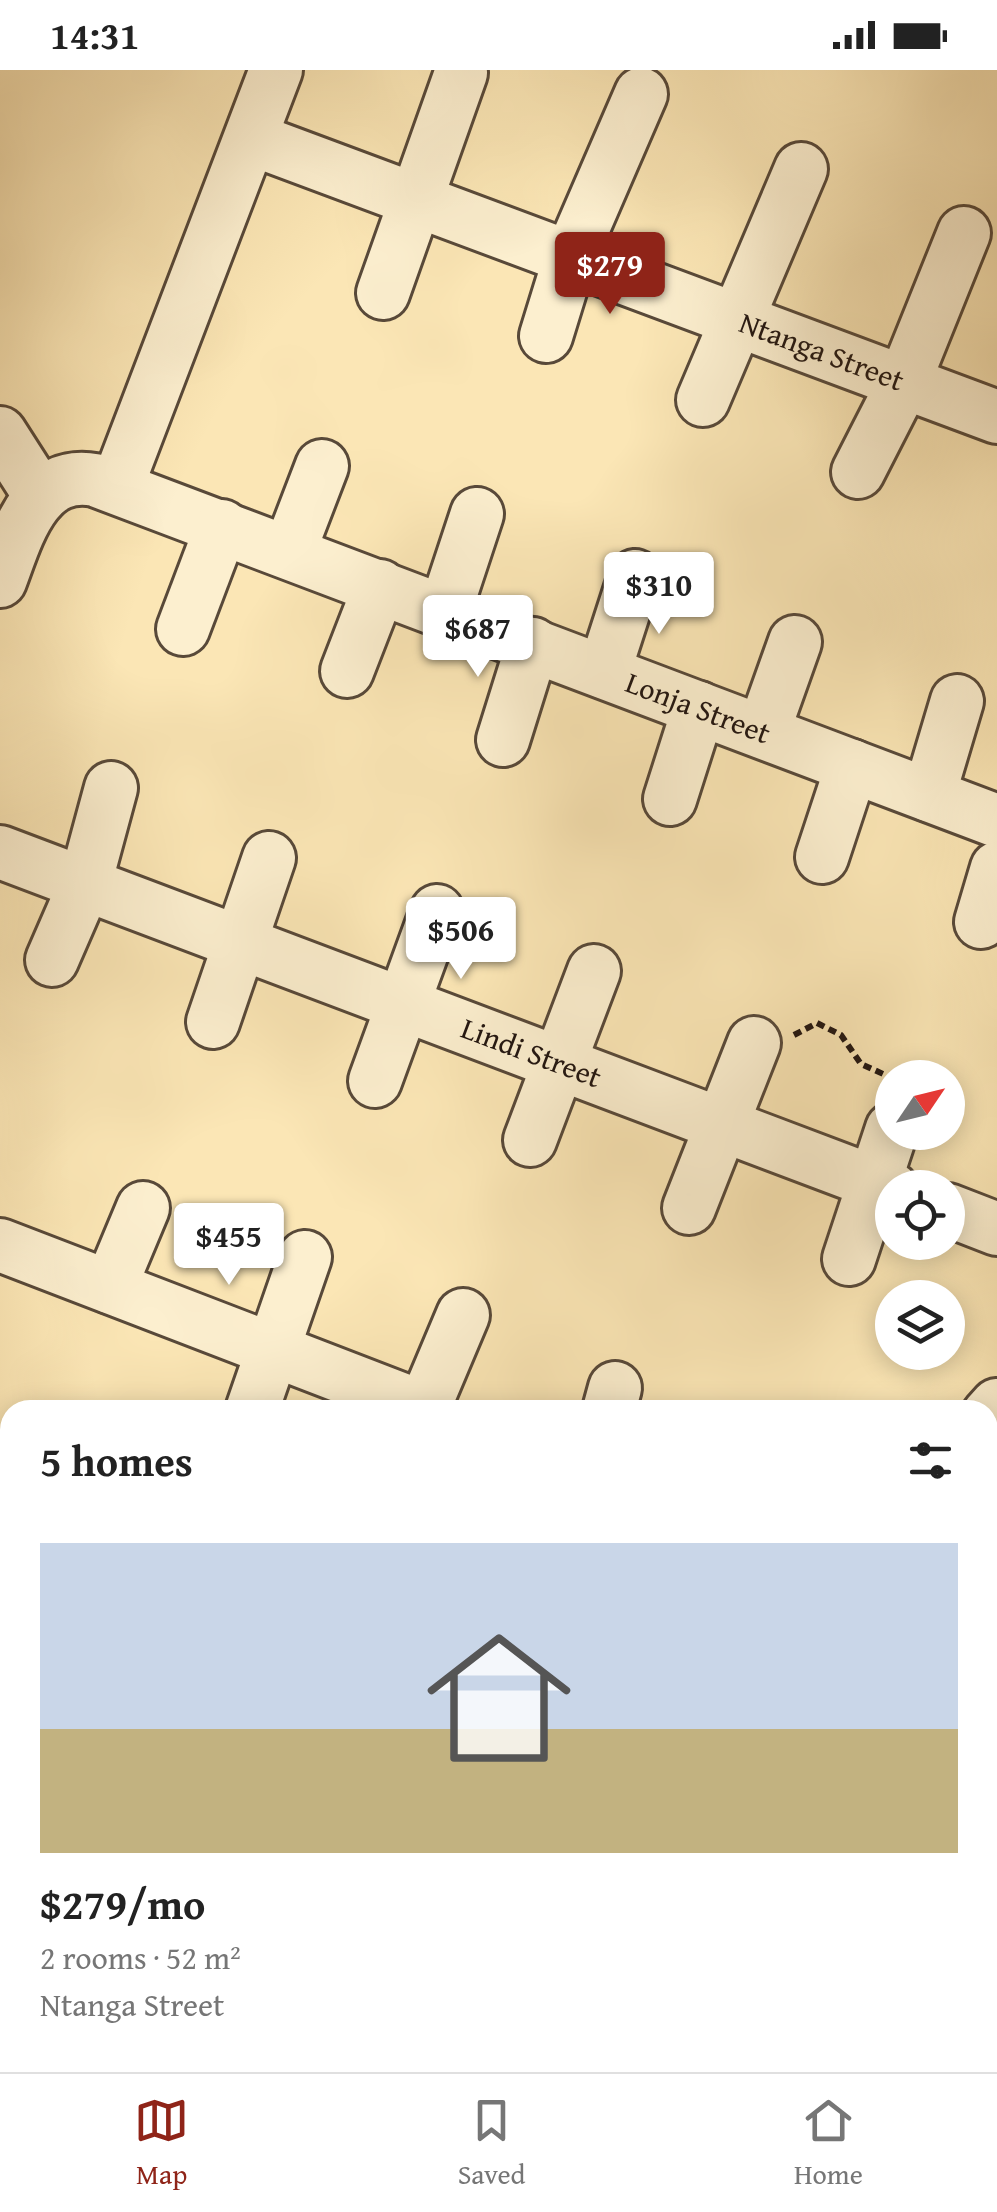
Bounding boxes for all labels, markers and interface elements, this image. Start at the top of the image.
text: 14:31 [50,7,140,63]
pin: $279 [551,232,669,317]
text: $279 [577,241,643,288]
street label: Ntanga Street [733,300,911,402]
pin: $310 [600,552,718,637]
text: $310 [626,561,692,608]
pin: $687 [419,595,537,680]
text: $687 [445,604,511,651]
street label: Lonja Street [620,660,777,755]
pin: $506 [402,897,520,982]
text: $506 [428,906,494,953]
street label: Lindi Street [455,1005,609,1098]
north arrow [875,1060,965,1150]
map controls [875,1060,965,1370]
button: locate [875,1170,965,1260]
pin: $455 [170,1203,288,1288]
text: $455 [196,1212,262,1259]
button: layers [875,1280,965,1370]
text: 5 homes [40,1430,193,1491]
icon: filters [903,1433,958,1488]
icon: home [409,1608,589,1788]
text: $279/mo [40,1873,205,1934]
text: 2 rooms · 52 m² [40,1934,241,1981]
text: Ntanga Street [40,1981,224,2028]
tab: Map [134,2093,189,2194]
tab: Saved [458,2093,525,2194]
tab: Home [794,2093,863,2194]

